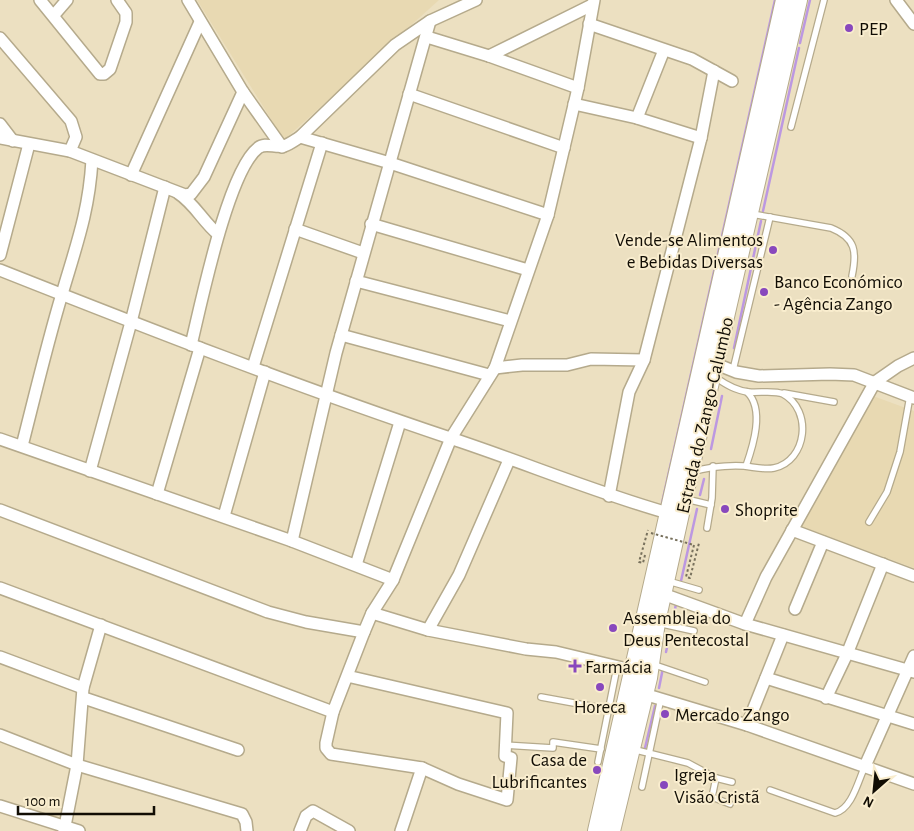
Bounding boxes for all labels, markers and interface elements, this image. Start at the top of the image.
place label: PEP [859,20,888,39]
marker: PEP [843,22,855,34]
place label: Vende-se Alimentos e Bebidas Diversas [615,231,763,272]
marker: Vende-se Alimentos e Bebidas Diversas [767,244,779,256]
place label: Banco Económico - Agência Zango [774,273,903,314]
marker: Banco Económico - Agência Zango [758,286,770,298]
street label: Estrada do Zango-Calumbo [674,315,737,515]
place label: Shoprite [735,501,798,520]
marker: Shoprite [719,503,731,515]
place label: Assembleia do Deus Pentecostal [623,609,749,650]
marker: Assembleia do Deus Pentecostal [607,622,619,634]
place label: Farmácia [585,658,652,677]
marker: Farmácia [569,660,581,672]
marker: Horeca [594,681,606,693]
place label: Horeca [574,698,626,717]
place label: Mercado Zango [675,706,790,725]
marker: Mercado Zango [659,708,671,720]
place label: Casa de Lubrificantes [491,751,587,792]
marker: Casa de Lubrificantes [591,764,603,776]
place label: Igreja Visão Cristã [674,766,760,807]
north arrow [849,766,899,816]
marker: Igreja Visão Cristã [658,779,670,791]
scale bar [18,784,154,816]
text: N [861,793,876,810]
text: 100 m [25,794,60,809]

